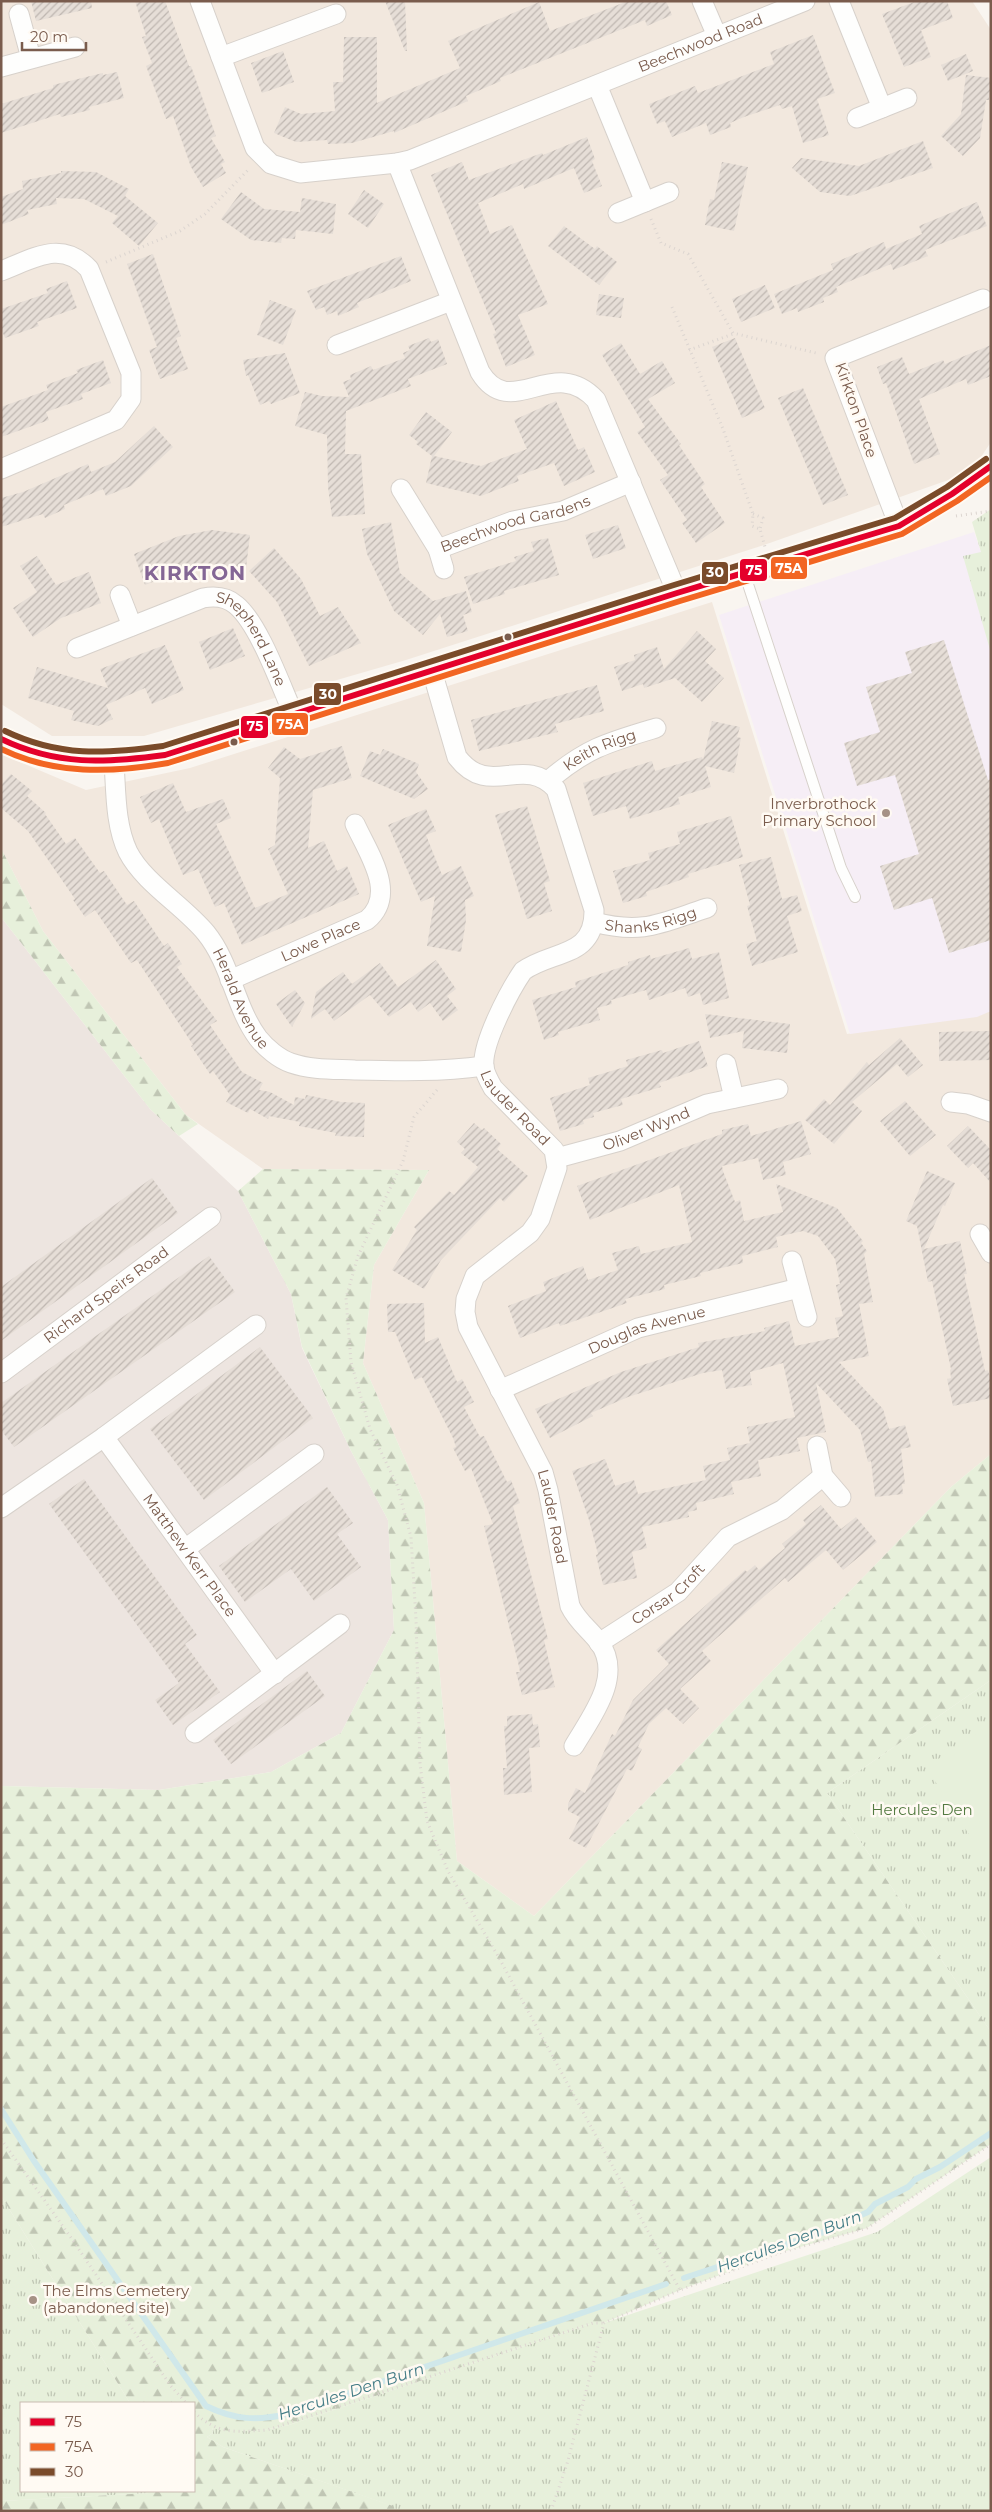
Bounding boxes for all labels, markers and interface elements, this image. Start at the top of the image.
street label: Beechwood Road [635,9,766,76]
scale bar [22,20,86,52]
text: 20 m [30,27,68,46]
street label: Kirkton Place [831,360,882,460]
street label: Beechwood Gardens [437,491,593,556]
line badge: 75A [770,556,808,580]
line badge: 75 [739,558,768,582]
text: 75A [775,559,803,577]
district label: KIRKTON [144,561,246,585]
line badge: 30 [701,561,729,585]
text: 75 [746,561,762,579]
text: 30 [705,563,724,581]
street label: Shepherd Lane [214,587,291,689]
unlabelled marker [503,632,513,642]
line badge: 30 [313,682,342,706]
text: 30 [318,685,337,703]
line badge: 75A [271,712,309,736]
line badge: 75 [240,715,269,739]
text: 75A [276,715,304,733]
text: 75 [247,717,263,735]
street label: Keith Rigg [559,725,638,775]
unlabelled marker [229,737,239,747]
place label: Inverbrothock Primary School [762,794,876,830]
marker: Inverbrothock Primary School [880,807,892,819]
street label: Shanks Rigg [603,902,699,937]
street label: Lowe Place [278,914,363,966]
street label: Herald Avenue [209,944,273,1053]
street label: Lauder Road [476,1067,554,1149]
street label: Oliver Wynd [600,1102,693,1154]
street label: Richard Speirs Road [40,1242,172,1347]
street label: Douglas Avenue [585,1302,707,1358]
street label: Lauder Road [534,1467,572,1566]
street label: Matthew Kerr Place [139,1490,241,1621]
street label: Corsar Croft [628,1559,708,1629]
park label: Hercules Den [871,1800,973,1819]
water label: Hercules Den Burn [714,2206,864,2276]
place label: The Elms Cemetery (abandoned site) [43,2281,190,2317]
marker: The Elms Cemetery (abandoned site) [27,2294,39,2306]
water label: Hercules Den Burn [276,2359,427,2424]
legend [20,2402,195,2492]
text: 75 [65,2412,82,2431]
text: 75A [65,2437,93,2456]
text: 30 [65,2462,83,2481]

